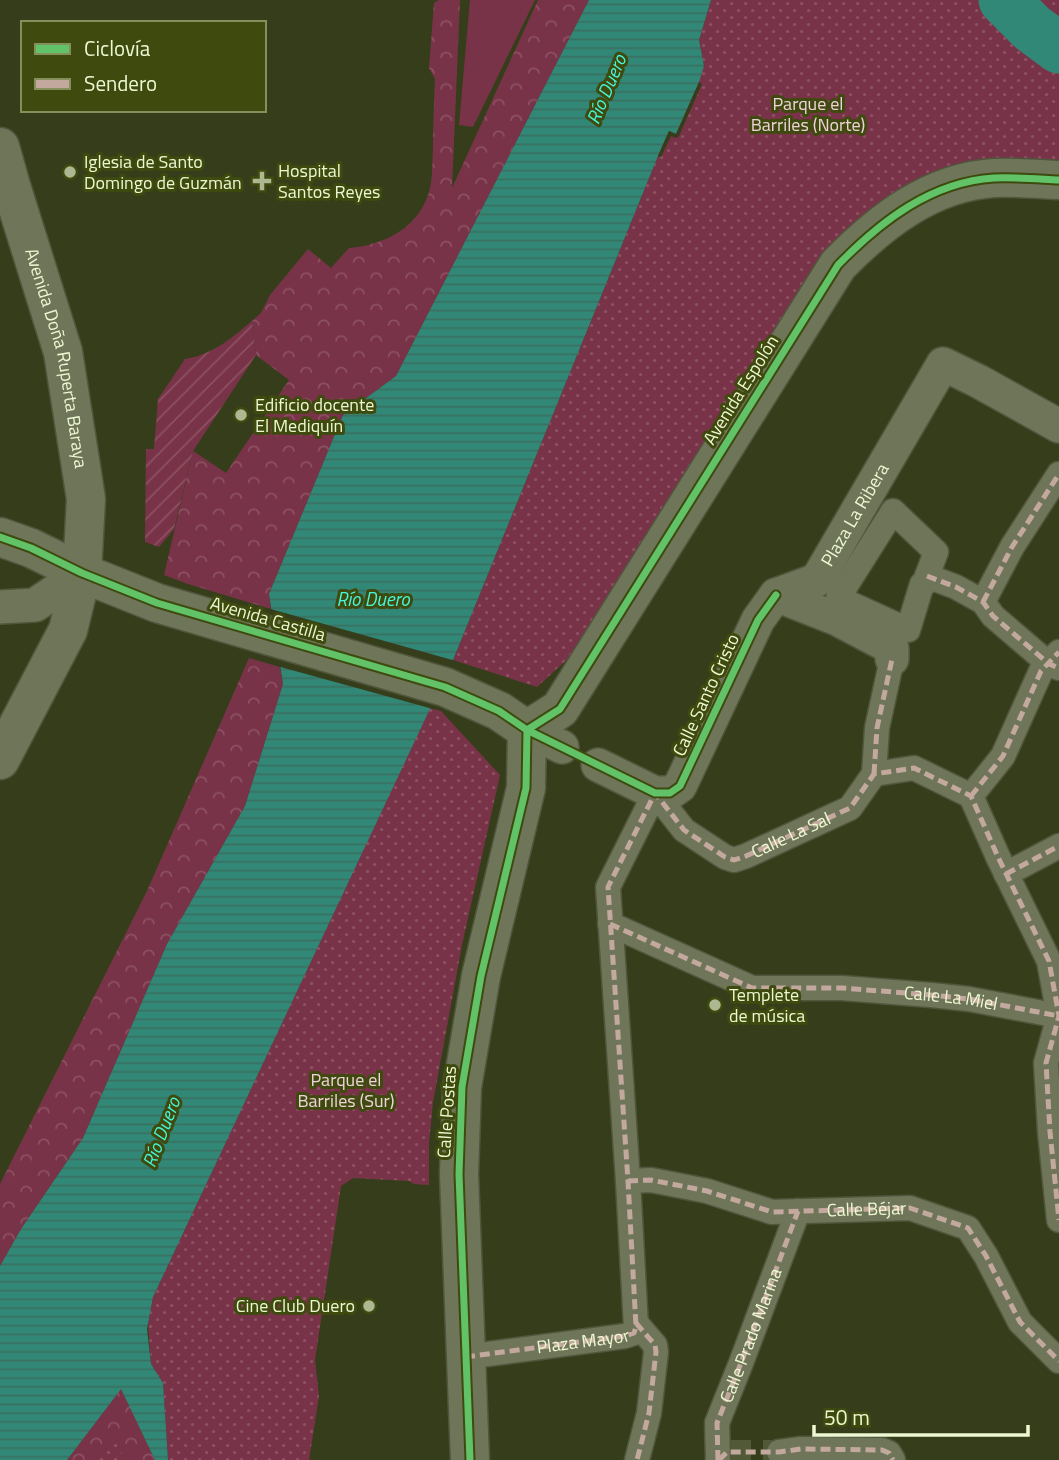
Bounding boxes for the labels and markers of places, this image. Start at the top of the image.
place label: Iglesia de Santo Domingo de Guzmán [84,148,242,196]
place label: Hospital Santos Reyes [278,157,380,205]
marker: Iglesia de Santo Domingo de Guzmán [62,164,78,180]
marker: Hospital Santos Reyes [252,171,272,191]
place label: Edificio docente El Mediquín [255,391,374,439]
marker: Edificio docente El Mediquín [233,407,249,423]
place label: Templete de música [729,981,805,1029]
marker: Templete de música [707,997,723,1013]
place label: Cine Club Duero [236,1292,355,1319]
marker: Cine Club Duero [361,1298,377,1314]

